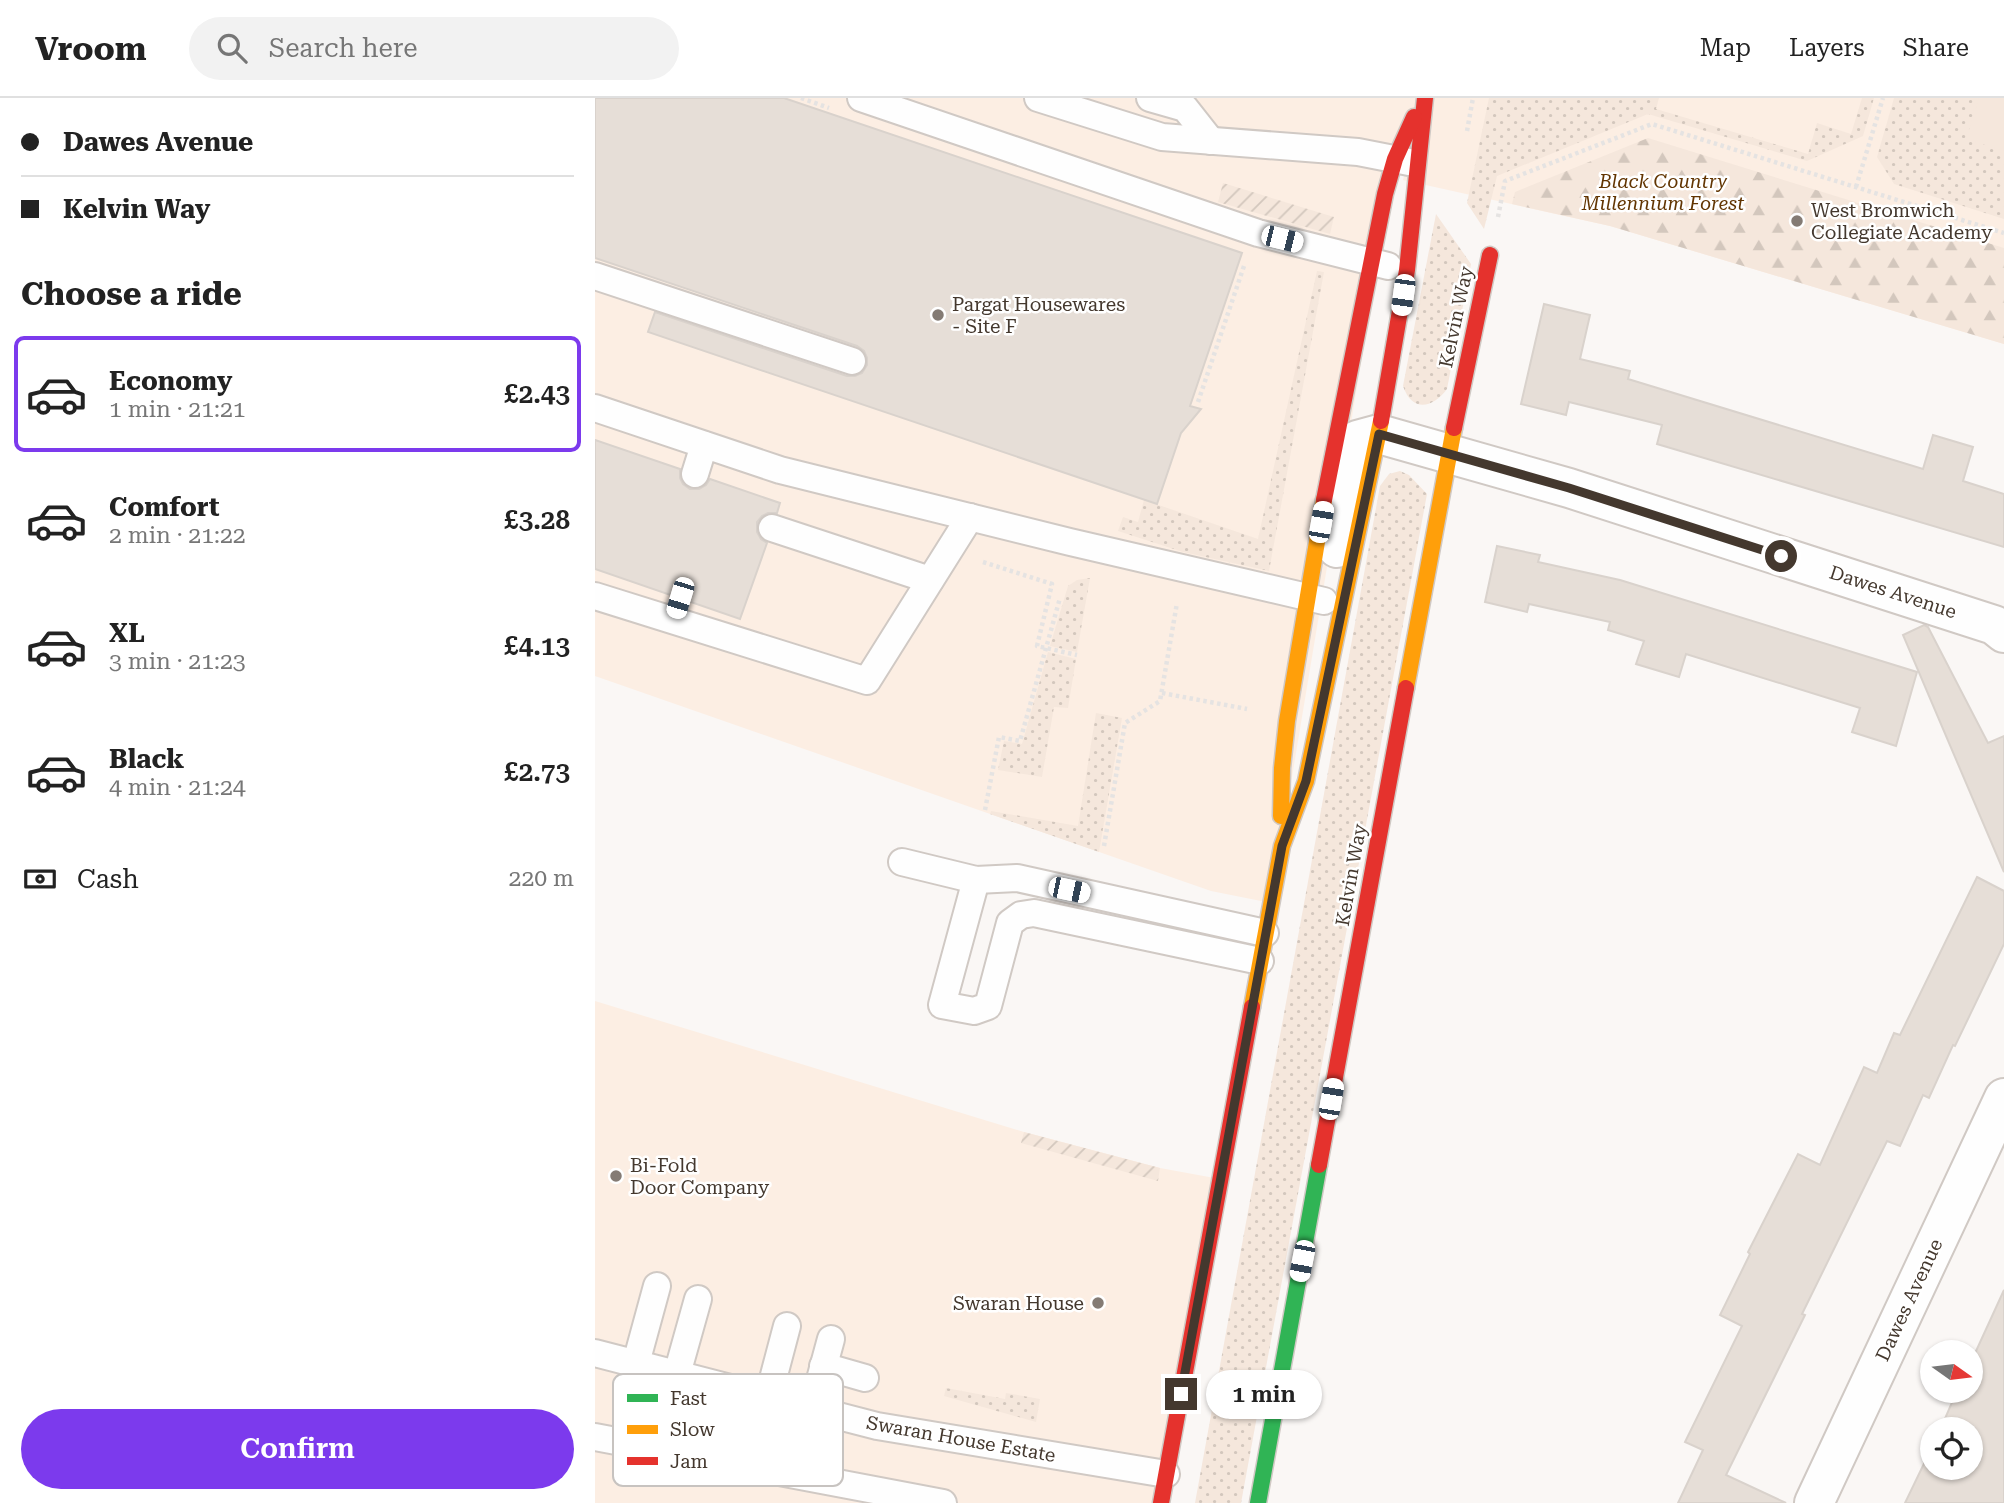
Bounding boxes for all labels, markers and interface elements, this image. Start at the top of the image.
search box [189,17,679,80]
text: Vroom [35,29,147,68]
icon: search [213,29,251,67]
text: Search here [269,33,418,63]
text: Map [1700,34,1751,62]
text: Layers [1789,34,1865,62]
text: Share [1903,34,1969,62]
text: Dawes Avenue [63,127,253,157]
park label: Black Country Millennium Forest [1581,170,1744,215]
text: Kelvin Way [63,194,210,224]
place label: West Bromwich Collegiate Academy [1811,199,1993,244]
marker: West Bromwich Collegiate Academy [1789,213,1805,229]
car [1260,224,1305,254]
street label: Kelvin Way [1434,263,1478,370]
car [1390,273,1417,317]
text: Choose a ride [21,275,242,313]
place label: Pargat Housewares - Site F [952,293,1125,338]
marker: Pargat Housewares - Site F [930,307,946,323]
icon: car [25,363,88,426]
text: Economy [109,366,232,396]
text: £2.43 [504,379,570,409]
text: 1 min · 21:21 [109,396,246,423]
icon: car [25,489,88,552]
text: Comfort [109,492,219,522]
car [1308,499,1335,545]
text: £3.28 [504,505,570,535]
text: 2 min · 21:22 [109,522,246,549]
route start [1765,540,1797,572]
street label: Dawes Avenue [1827,561,1959,623]
car [664,575,697,621]
icon: car [25,615,88,678]
text: XL [109,618,145,648]
text: £4.13 [504,631,570,661]
text: 3 min · 21:23 [109,648,246,675]
icon: car [25,741,88,804]
text: Black [109,744,184,774]
text: £2.73 [504,757,570,787]
text: 4 min · 21:24 [109,774,246,801]
street label: Kelvin Way [1331,821,1371,928]
icon: cash [21,860,59,898]
text: Cash [77,864,139,894]
text: 220 m [509,865,574,892]
car [1047,875,1092,905]
car [1318,1076,1345,1122]
place label: Bi-Fold Door Company [630,1154,770,1199]
marker: Bi-Fold Door Company [608,1168,624,1184]
street label: Dawes Avenue [1871,1235,1947,1365]
car [1288,1238,1317,1284]
place label: Swaran House [953,1292,1084,1315]
marker: Swaran House [1090,1295,1106,1311]
north arrow [1920,1340,1983,1404]
map controls [1920,1340,1983,1480]
callout: 1 min [1205,1370,1321,1418]
legend [613,1374,843,1486]
route end [1165,1378,1197,1410]
text: 1 min [1232,1381,1296,1408]
text: Fast [670,1387,707,1410]
button: Confirm [21,1409,574,1489]
street label: Swaran House Estate [865,1411,1057,1467]
button: locate [1920,1417,1983,1480]
text: Slow [670,1418,715,1441]
text: Jam [670,1450,708,1473]

